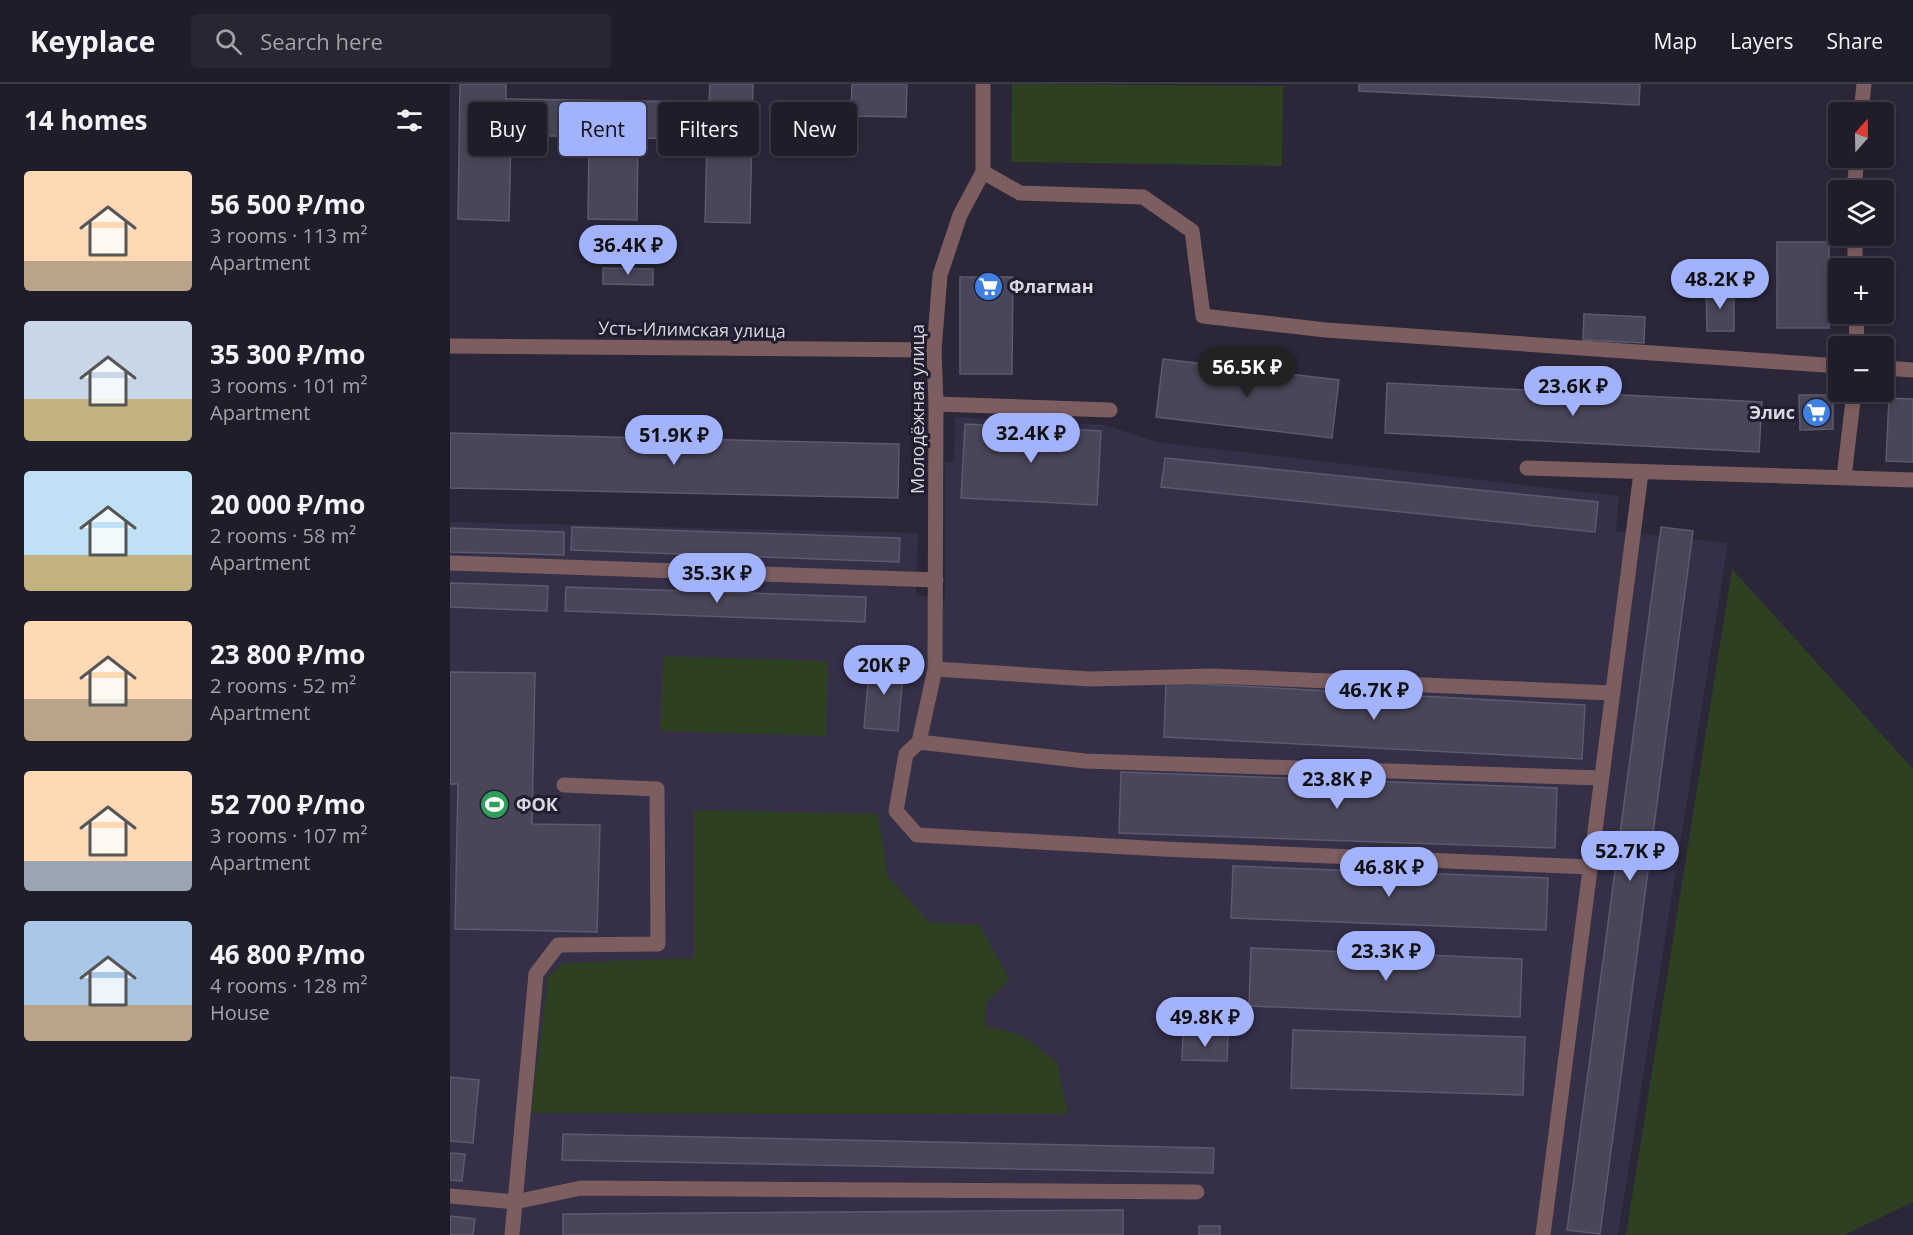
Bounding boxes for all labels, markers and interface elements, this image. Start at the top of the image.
search box [191,14,611,68]
text: Keyplace [30,22,155,60]
icon: search [212,25,245,58]
text: Search here [260,26,383,56]
text: Map [1654,27,1697,55]
text: Layers [1730,27,1794,55]
text: Share [1827,27,1883,55]
text: 14 homes [24,102,148,138]
chip: Buy [468,102,547,156]
chip: Rent [559,102,646,156]
chip: Filters [658,102,759,156]
chip: New [771,102,857,156]
north arrow [1828,102,1894,168]
map controls [1828,102,1894,402]
icon: filters [393,104,426,137]
button: layers [1828,180,1894,246]
text: 56 500 ₽/mo [210,186,365,222]
icon: home [72,195,144,267]
text: 3 rooms · 113 m² [210,222,368,249]
pin: 36.4K ₽ [573,225,683,276]
text: 36.4K ₽ [593,231,663,258]
text: Apartment [210,249,310,276]
button: + [1828,258,1894,324]
pin: 48.2K ₽ [1665,259,1775,310]
text: 48.2K ₽ [1685,265,1755,292]
supermarket icon: Флагман [972,270,1004,302]
place label: Флагман [1009,274,1094,298]
street label: Усть-Илимская улица [598,315,786,343]
street label: Молодёжная улица [905,324,929,494]
text: 35 300 ₽/mo [210,336,365,372]
button: − [1828,336,1894,402]
icon: home [72,345,144,417]
pin: 56.5K ₽ [1192,347,1302,398]
text: 56.5K ₽ [1212,353,1282,380]
pin: 23.6K ₽ [1518,366,1628,417]
text: 3 rooms · 101 m² [210,372,368,399]
text: 23.6K ₽ [1538,372,1608,399]
supermarket icon: Элис [1800,396,1832,428]
text: Apartment [210,399,310,426]
place label: Элис [1749,400,1795,424]
pin: 32.4K ₽ [976,413,1086,464]
pin: 51.9K ₽ [619,415,729,466]
text: 32.4K ₽ [996,419,1066,446]
text: 51.9K ₽ [639,421,709,448]
text: 20 000 ₽/mo [210,486,365,522]
icon: home [72,495,144,567]
text: 2 rooms · 58 m² [210,522,356,549]
text: Apartment [210,549,310,576]
pin: 35.3K ₽ [662,553,772,604]
text: 35.3K ₽ [682,559,752,586]
text: 23 800 ₽/mo [210,636,365,672]
icon: home [72,645,144,717]
pin: 20K ₽ [842,645,926,696]
text: 20K ₽ [858,651,911,678]
pin: 46.7K ₽ [1319,670,1429,721]
text: 2 rooms · 52 m² [210,672,356,699]
text: 46.7K ₽ [1339,676,1409,703]
text: Apartment [210,699,310,726]
pin: 23.8K ₽ [1282,759,1392,810]
text: 23.8K ₽ [1302,765,1372,792]
text: 52 700 ₽/mo [210,786,365,822]
sports icon: ФОК [479,788,511,820]
place label: ФОК [516,792,559,816]
icon: home [72,795,144,867]
text: 3 rooms · 107 m² [210,822,368,849]
pin: 52.7K ₽ [1575,831,1685,882]
text: 52.7K ₽ [1595,837,1665,864]
pin: 46.8K ₽ [1334,847,1444,898]
text: Apartment [210,849,310,876]
text: 46.8K ₽ [1354,853,1424,880]
pin: 23.3K ₽ [1331,931,1441,982]
text: 46 800 ₽/mo [210,936,365,972]
text: 23.3K ₽ [1351,937,1421,964]
icon: home [72,945,144,1017]
text: 4 rooms · 128 m² [210,972,368,999]
pin: 49.8K ₽ [1150,997,1260,1048]
text: House [210,999,270,1026]
text: 49.8K ₽ [1170,1003,1240,1030]

